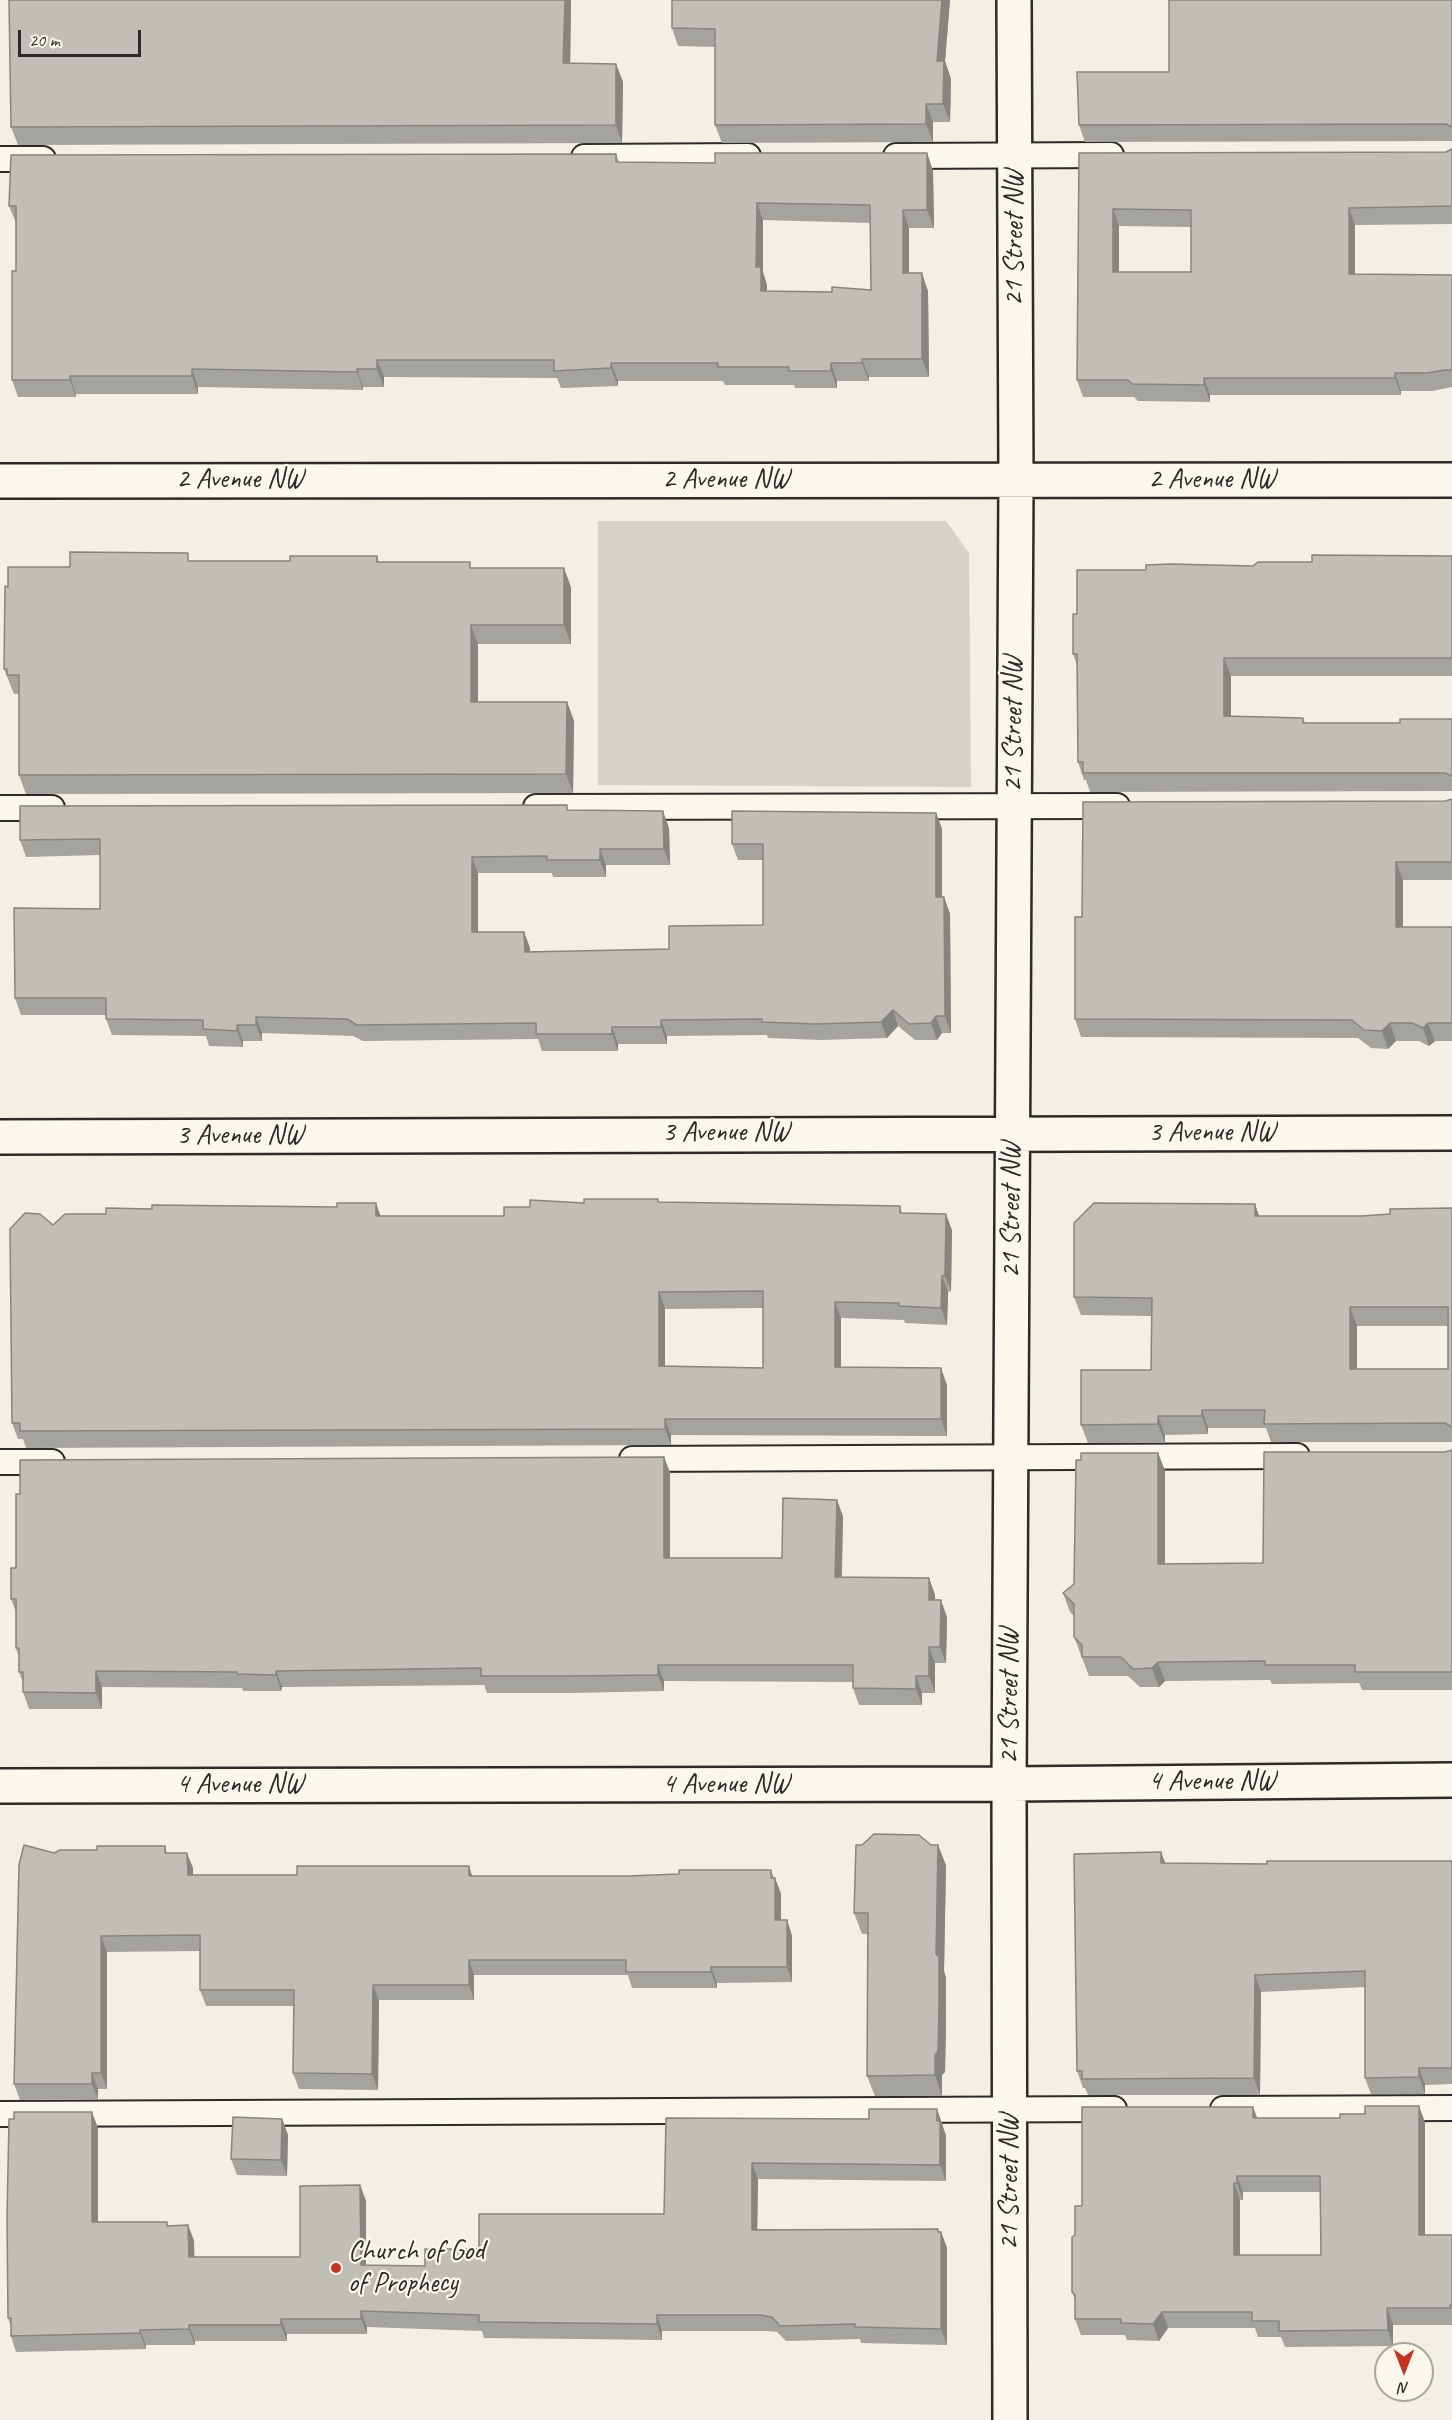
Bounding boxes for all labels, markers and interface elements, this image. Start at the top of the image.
scale bar [21,18,144,56]
text: 20 m [29,29,60,51]
street label: 21 Street NW [998,170,1032,306]
street label: 2 Avenue NW [176,463,304,497]
street label: 2 Avenue NW [662,463,790,497]
street label: 2 Avenue NW [1148,463,1276,497]
street label: 21 Street NW [997,656,1031,792]
street label: 3 Avenue NW [662,1116,790,1150]
street label: 3 Avenue NW [1148,1116,1276,1150]
street label: 3 Avenue NW [176,1119,304,1153]
street label: 21 Street NW [995,1142,1029,1278]
street label: 21 Street NW [993,1628,1027,1764]
street label: 4 Avenue NW [1148,1765,1276,1799]
street label: 4 Avenue NW [176,1768,304,1802]
street label: 4 Avenue NW [662,1768,790,1802]
street label: 21 Street NW [993,2114,1027,2250]
place label: Church of God of Prophecy [348,2235,484,2301]
marker: Church of God of Prophecy [329,2261,343,2275]
north arrow [1374,2342,1434,2402]
text: N [1399,2378,1409,2398]

